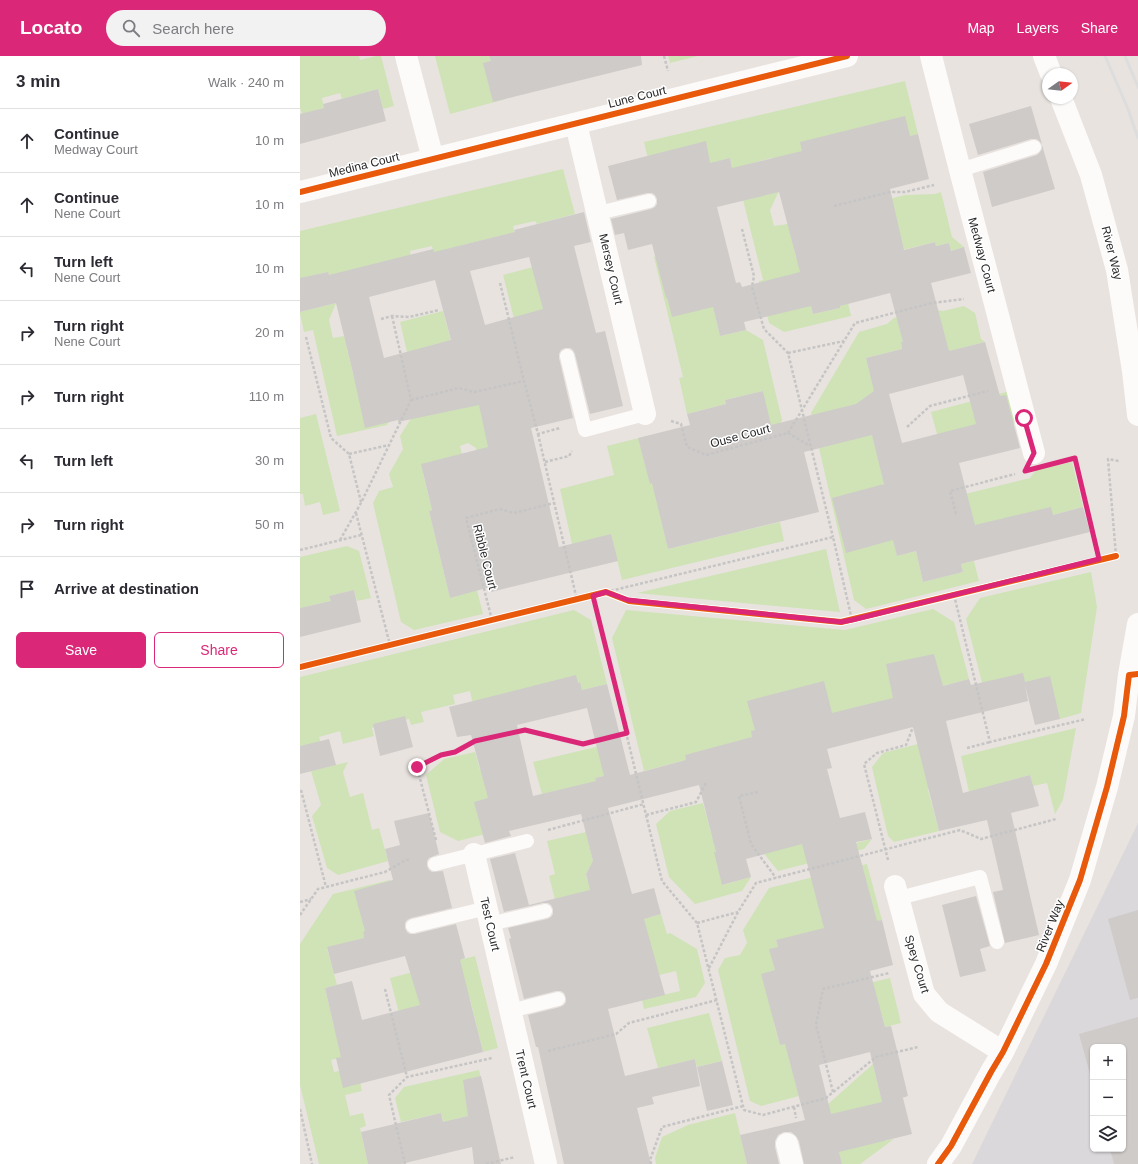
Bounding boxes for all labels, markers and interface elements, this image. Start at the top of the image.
search box [106,10,386,46]
text: Locato [20,17,82,38]
icon: search [120,17,142,39]
text: Search here [152,20,234,37]
text: Map [967,20,995,36]
text: Layers [1017,20,1059,36]
text: Share [1081,20,1118,36]
north arrow [1042,68,1078,104]
text: 3 min [16,72,60,91]
text: Walk · 240 m [208,75,284,90]
street label: Lune Court [607,83,668,111]
text: Continue [54,125,119,142]
icon: ahead [16,130,38,152]
text: 10 m [255,133,284,148]
text: Medway Court [54,142,138,157]
street label: Medina Court [327,149,401,181]
text: Continue [54,189,119,206]
icon: ahead [16,194,38,216]
text: 10 m [255,197,284,212]
text: Nene Court [54,206,120,221]
street label: Medway Court [965,216,999,295]
street label: River Way [1099,225,1125,281]
street label: Mersey Court [596,232,626,306]
text: Turn left [54,253,113,270]
icon: left [16,258,38,280]
text: 10 m [255,261,284,276]
text: Nene Court [54,270,120,285]
text: Turn right [54,317,124,334]
icon: right [16,322,38,344]
text: 20 m [255,325,284,340]
text: Nene Court [54,334,120,349]
icon: right [16,386,38,408]
text: Turn right [54,388,124,405]
text: 110 m [249,389,284,404]
route start [1015,409,1033,427]
street label: Ouse Court [709,421,772,451]
icon: left [16,450,38,472]
text: Turn left [54,452,113,469]
text: 30 m [255,453,284,468]
icon: right [16,514,38,536]
text: Turn right [54,516,124,533]
text: 50 m [255,517,284,532]
street label: Ribble Court [470,523,500,592]
icon: arrive [16,578,38,600]
text: Arrive at destination [54,580,199,597]
button: Save [16,632,146,668]
button: Share [154,632,284,668]
route end [408,758,426,776]
street label: Test Court [477,896,503,953]
street label: River Way [1033,898,1067,954]
street label: Spey Court [902,933,933,995]
map controls [1090,1044,1126,1152]
button: + [1090,1044,1126,1080]
street label: Trent Court [512,1048,540,1111]
button: − [1090,1080,1126,1116]
button: layers [1090,1116,1126,1152]

